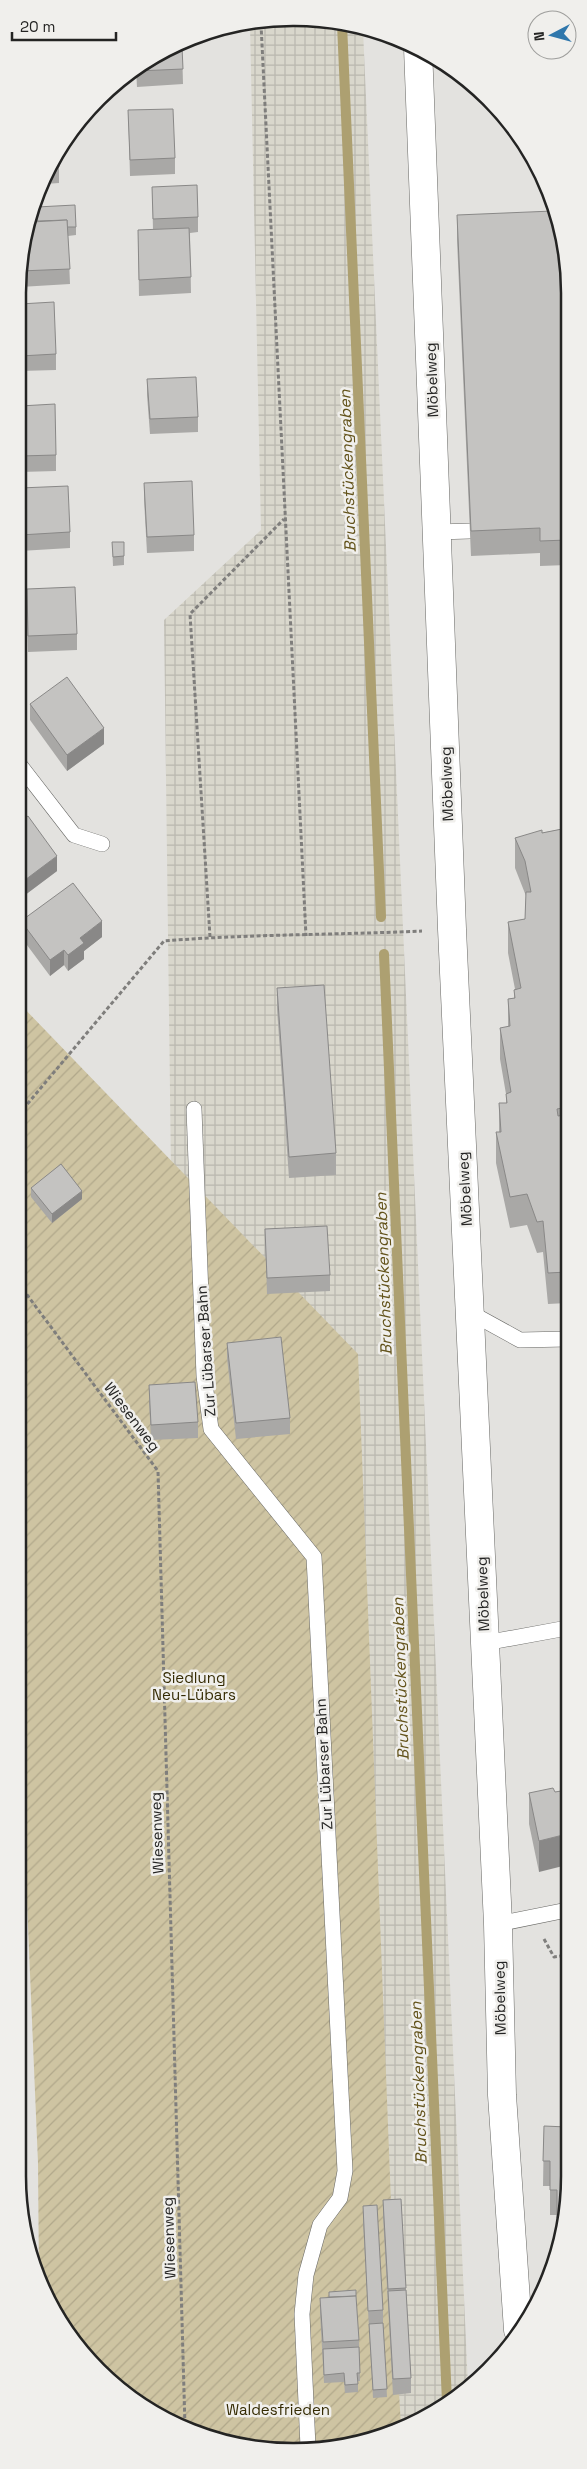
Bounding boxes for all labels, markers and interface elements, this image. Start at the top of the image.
scale bar [12,10,116,42]
north arrow [527,10,577,60]
text: 20 m [20,17,55,36]
text: N [530,31,549,42]
street label: Möbelweg [421,342,442,418]
water label: Bruchstückengraben [334,388,361,553]
street label: Möbelweg [436,746,457,822]
street label: Möbelweg [453,1151,476,1227]
water label: Bruchstückengraben [370,1191,397,1356]
street label: Zur Lübarser Bahn [191,1285,220,1417]
street label: Wiesenweg [100,1378,165,1455]
street label: Möbelweg [472,1556,493,1632]
water label: Bruchstückengraben [387,1596,414,1761]
park label: Siedlung Neu-Lübars [152,1668,236,1704]
street label: Zur Lübarser Bahn [311,1698,336,1830]
street label: Wiesenweg [146,1792,167,1874]
street label: Möbelweg [489,1960,510,2036]
water label: Bruchstückengraben [405,2000,432,2165]
street label: Wiesenweg [158,2197,179,2279]
park label: Waldesfrieden [226,2400,330,2419]

